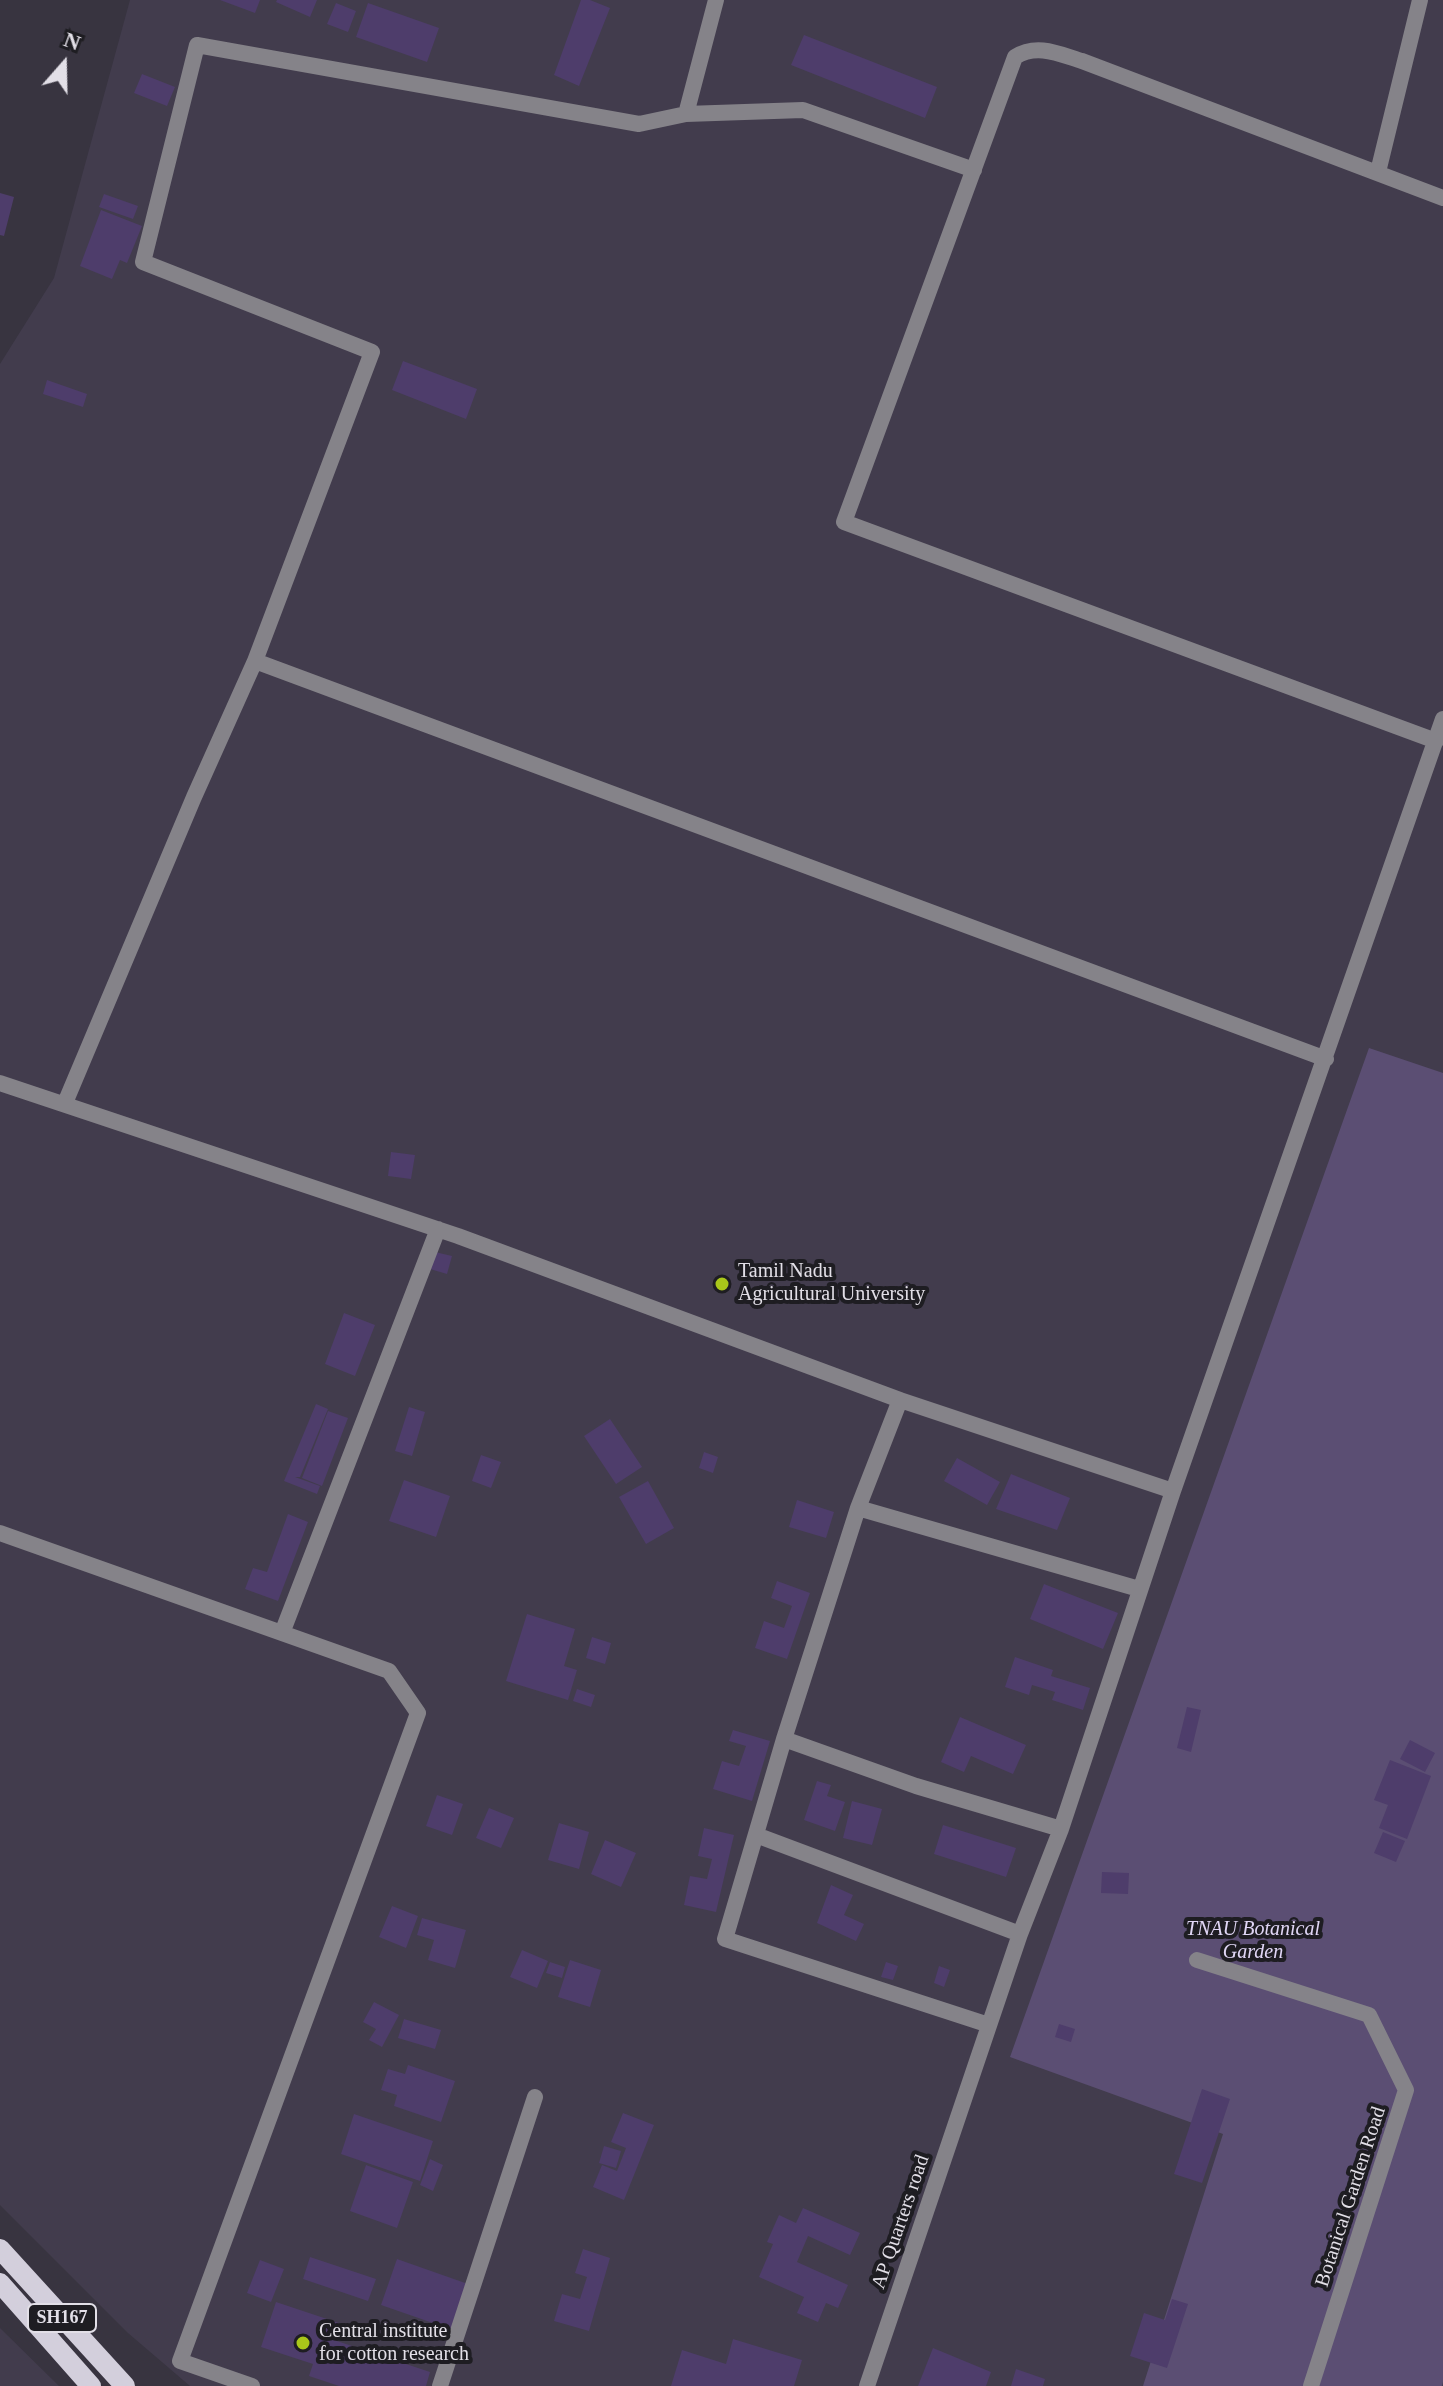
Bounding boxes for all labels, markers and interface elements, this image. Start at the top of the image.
north arrow [24,24,104,104]
text: N [61,27,84,55]
place label: Tamil Nadu Agricultural University [738,1260,925,1307]
marker: Tamil Nadu Agricultural University [713,1275,731,1293]
park label: TNAU Botanical Garden [1186,1918,1320,1965]
street label: Botanical Garden Road [1311,2104,1391,2290]
street label: AP Quarters road [867,2152,935,2292]
road number: SH167 [28,2304,96,2332]
place label: Central institute for cotton research [319,2320,469,2367]
marker: Central institute for cotton research [294,2334,312,2352]

